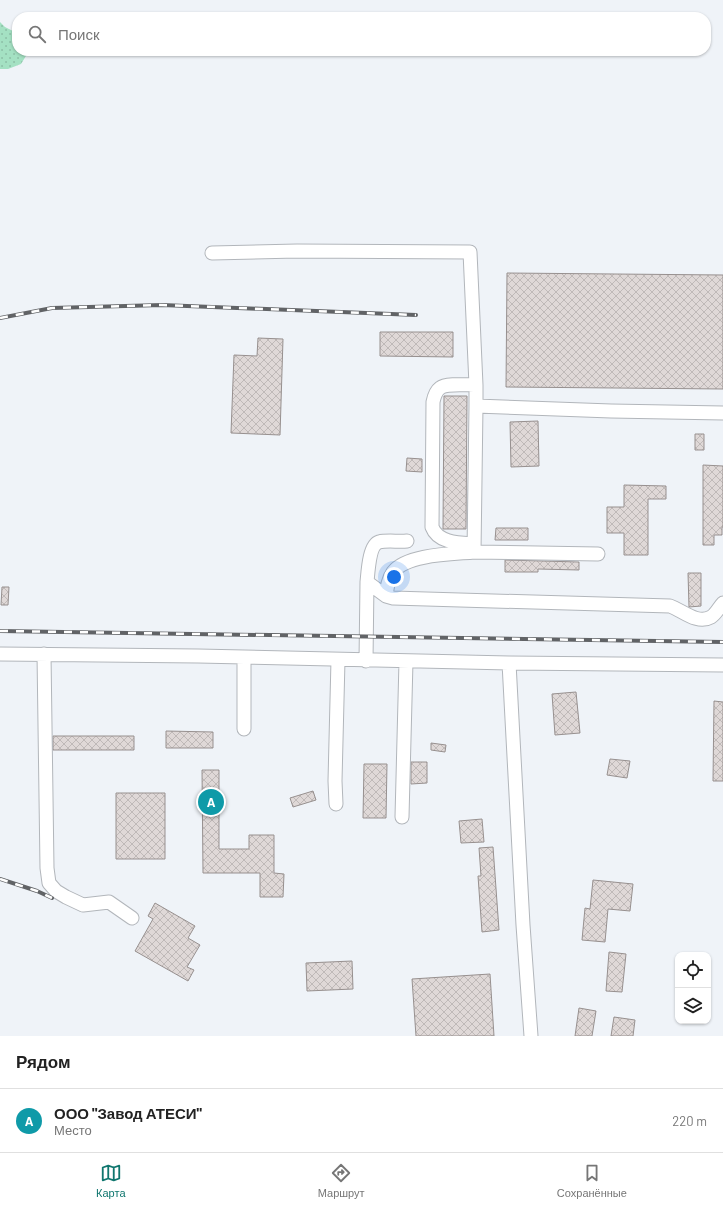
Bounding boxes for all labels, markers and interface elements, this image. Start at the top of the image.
search box [12,12,711,56]
icon: search [26,23,48,45]
text: Поиск [58,25,100,43]
your location [384,567,404,587]
pin: A [198,787,224,817]
map controls [675,952,711,1024]
button: locate [675,952,711,988]
button: layers [675,988,711,1024]
text: Рядом [16,1051,71,1071]
text: ООО "Завод АТЕСИ" [54,1104,202,1122]
text: A [25,1113,33,1129]
text: 220 m [672,1113,707,1129]
text: Место [54,1122,92,1138]
tab: Карта [96,1162,126,1199]
tab: Маршрут [318,1162,365,1199]
tab: Сохранённые [557,1162,627,1199]

